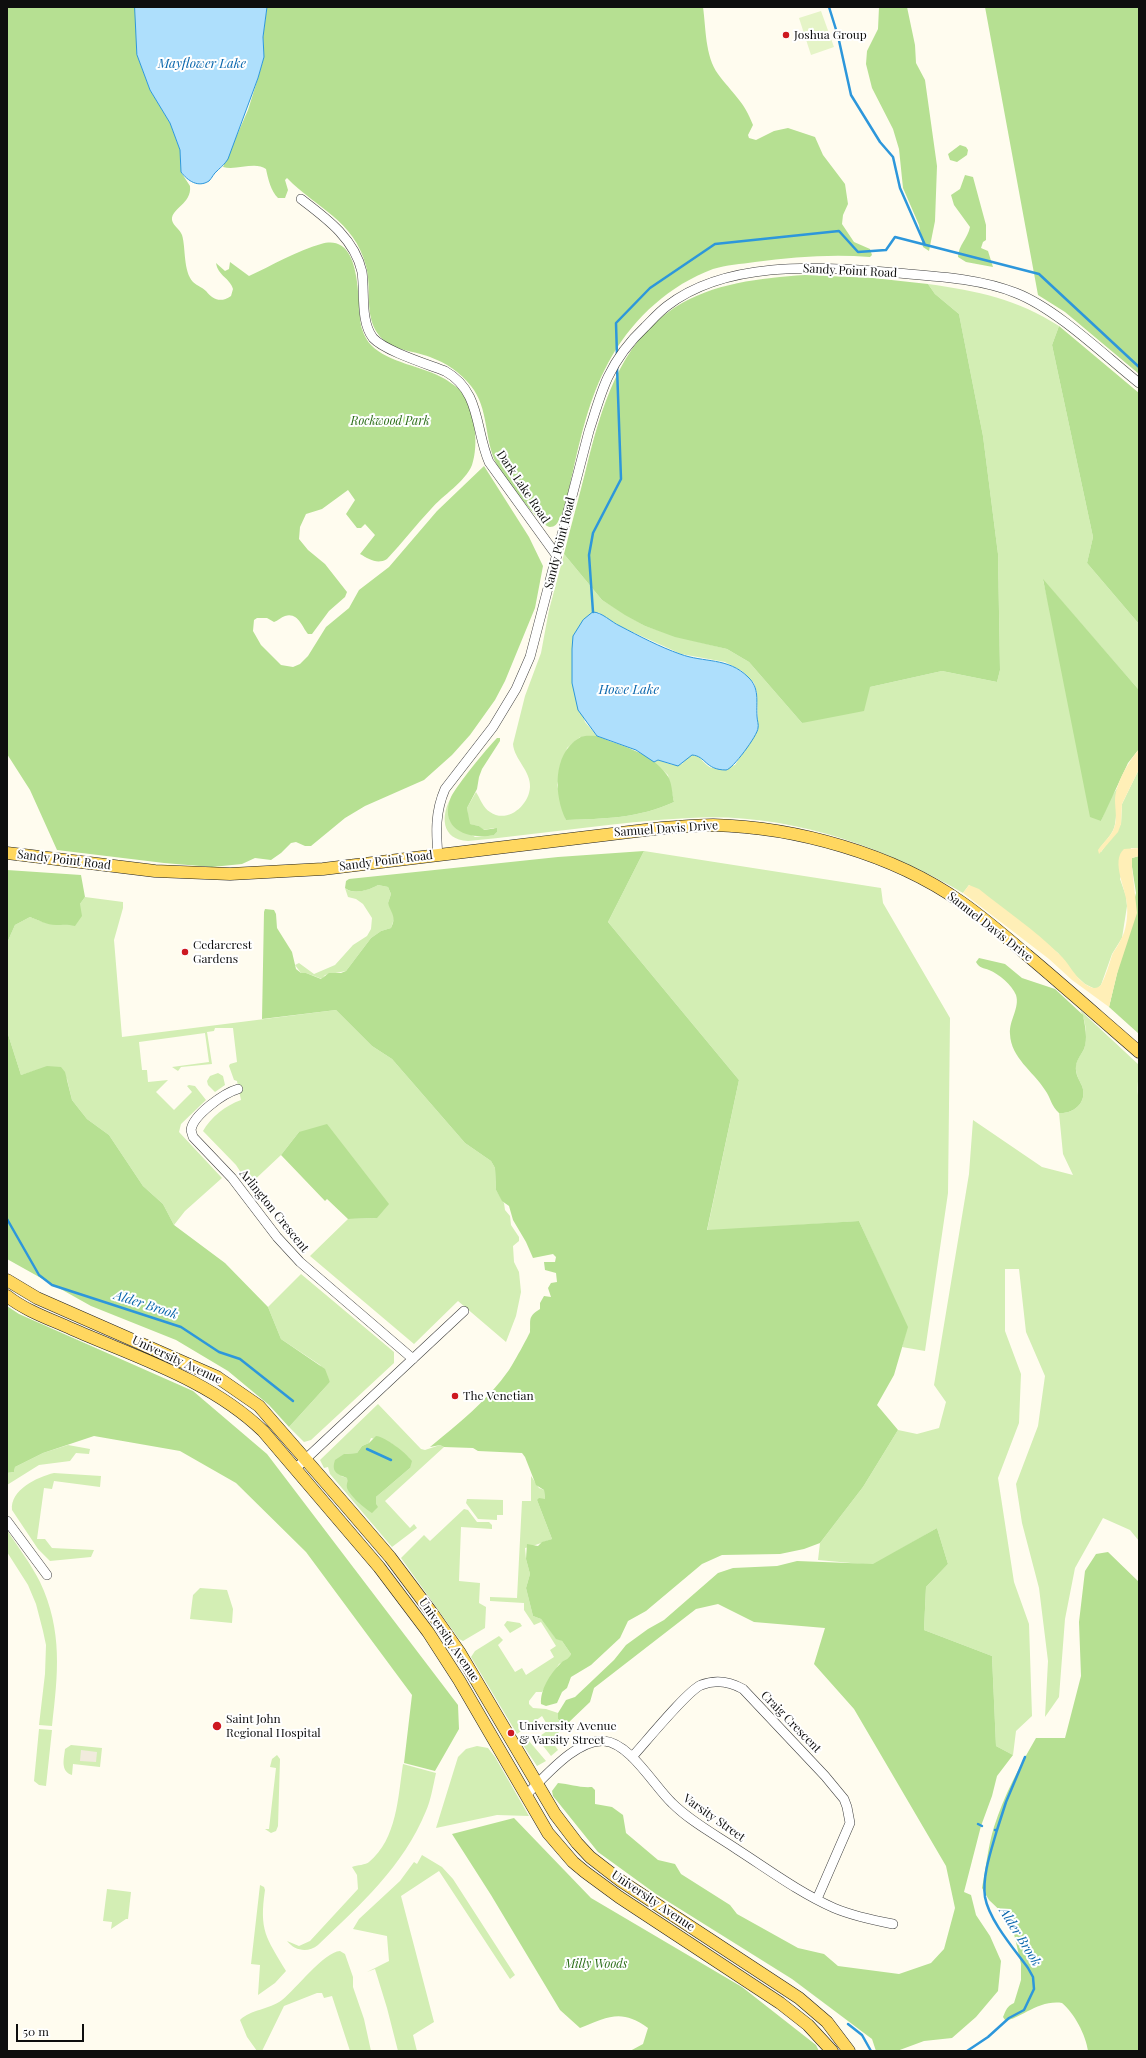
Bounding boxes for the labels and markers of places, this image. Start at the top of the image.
place label: Joshua Group [794,28,867,42]
marker: Joshua Group [781,30,791,40]
place label: Cedarcrest Gardens [193,938,252,966]
marker: Cedarcrest Gardens [180,947,190,957]
place label: The Venetian [463,1389,534,1403]
marker: The Venetian [450,1391,460,1401]
place label: Saint John Regional Hospital [226,1712,321,1740]
place label: University Avenue & Varsity Street [519,1719,617,1747]
marker: Saint John Regional Hospital [211,1720,223,1732]
marker: University Avenue & Varsity Street [506,1728,516,1738]

